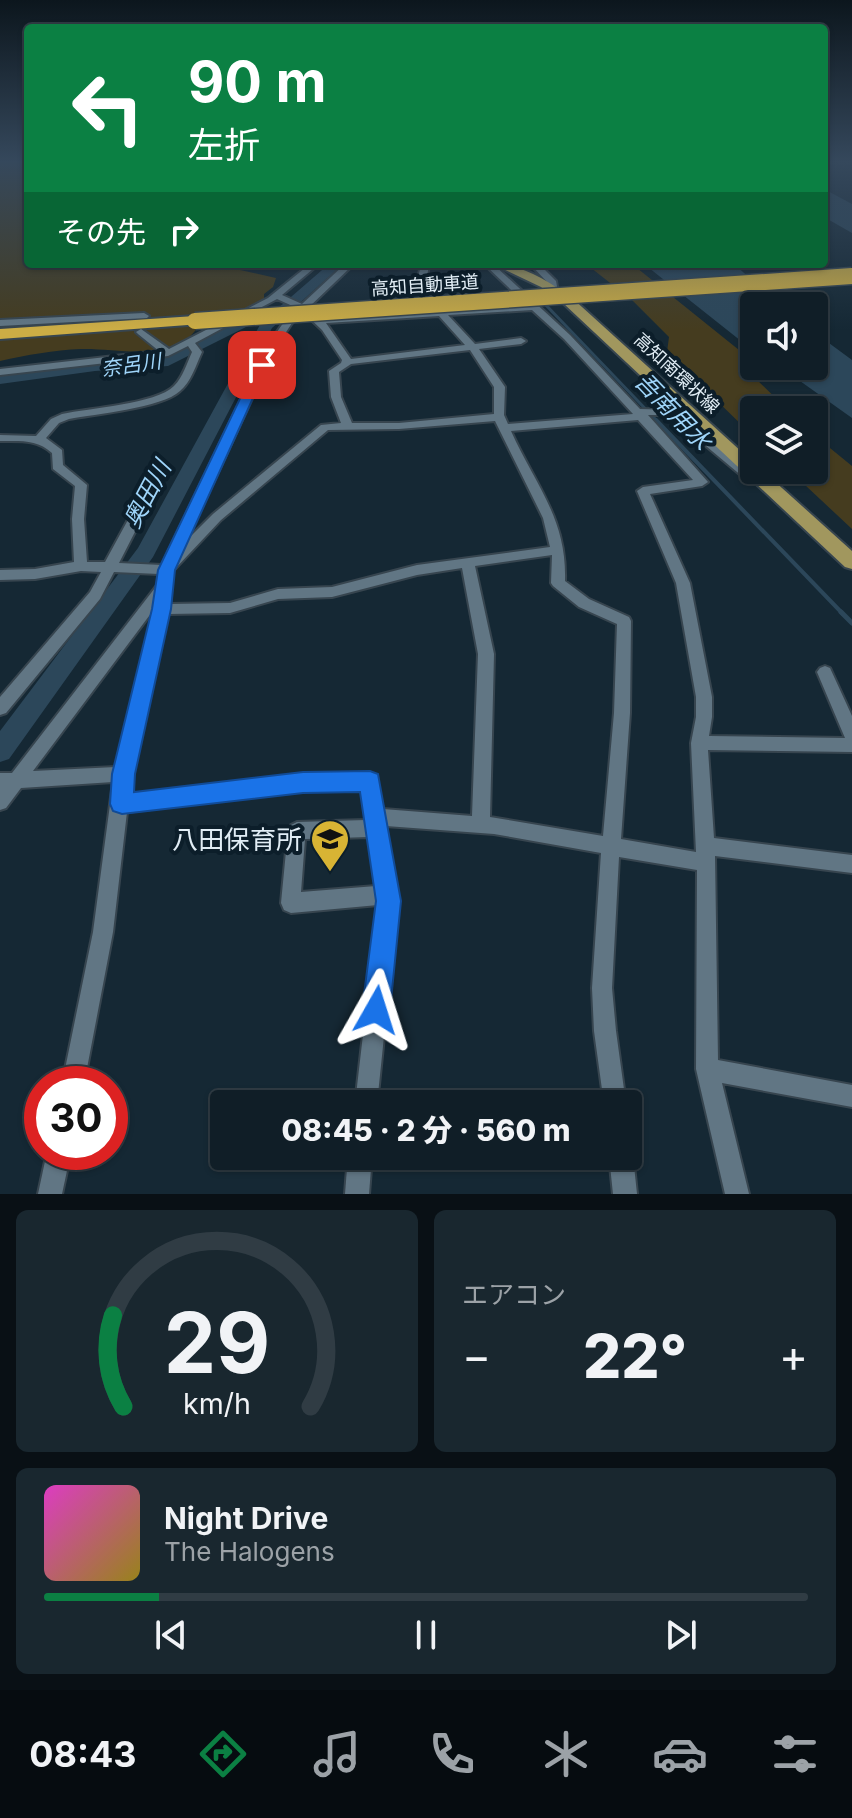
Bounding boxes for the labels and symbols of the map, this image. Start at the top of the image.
street label: 高知自動車道 [370,271,480,299]
street label: 高知南環状線 [630,328,724,418]
pin [228,331,296,399]
water label: 奈呂川 [100,349,164,381]
water label: 吾南用水 [629,366,719,458]
water label: 奥田川 [117,453,178,533]
school or university icon: 八田保育所 [309,818,351,873]
place label: 八田保育所 [172,824,302,855]
position arrow [334,968,418,1052]
speed limit sign: 30 [24,1066,128,1170]

